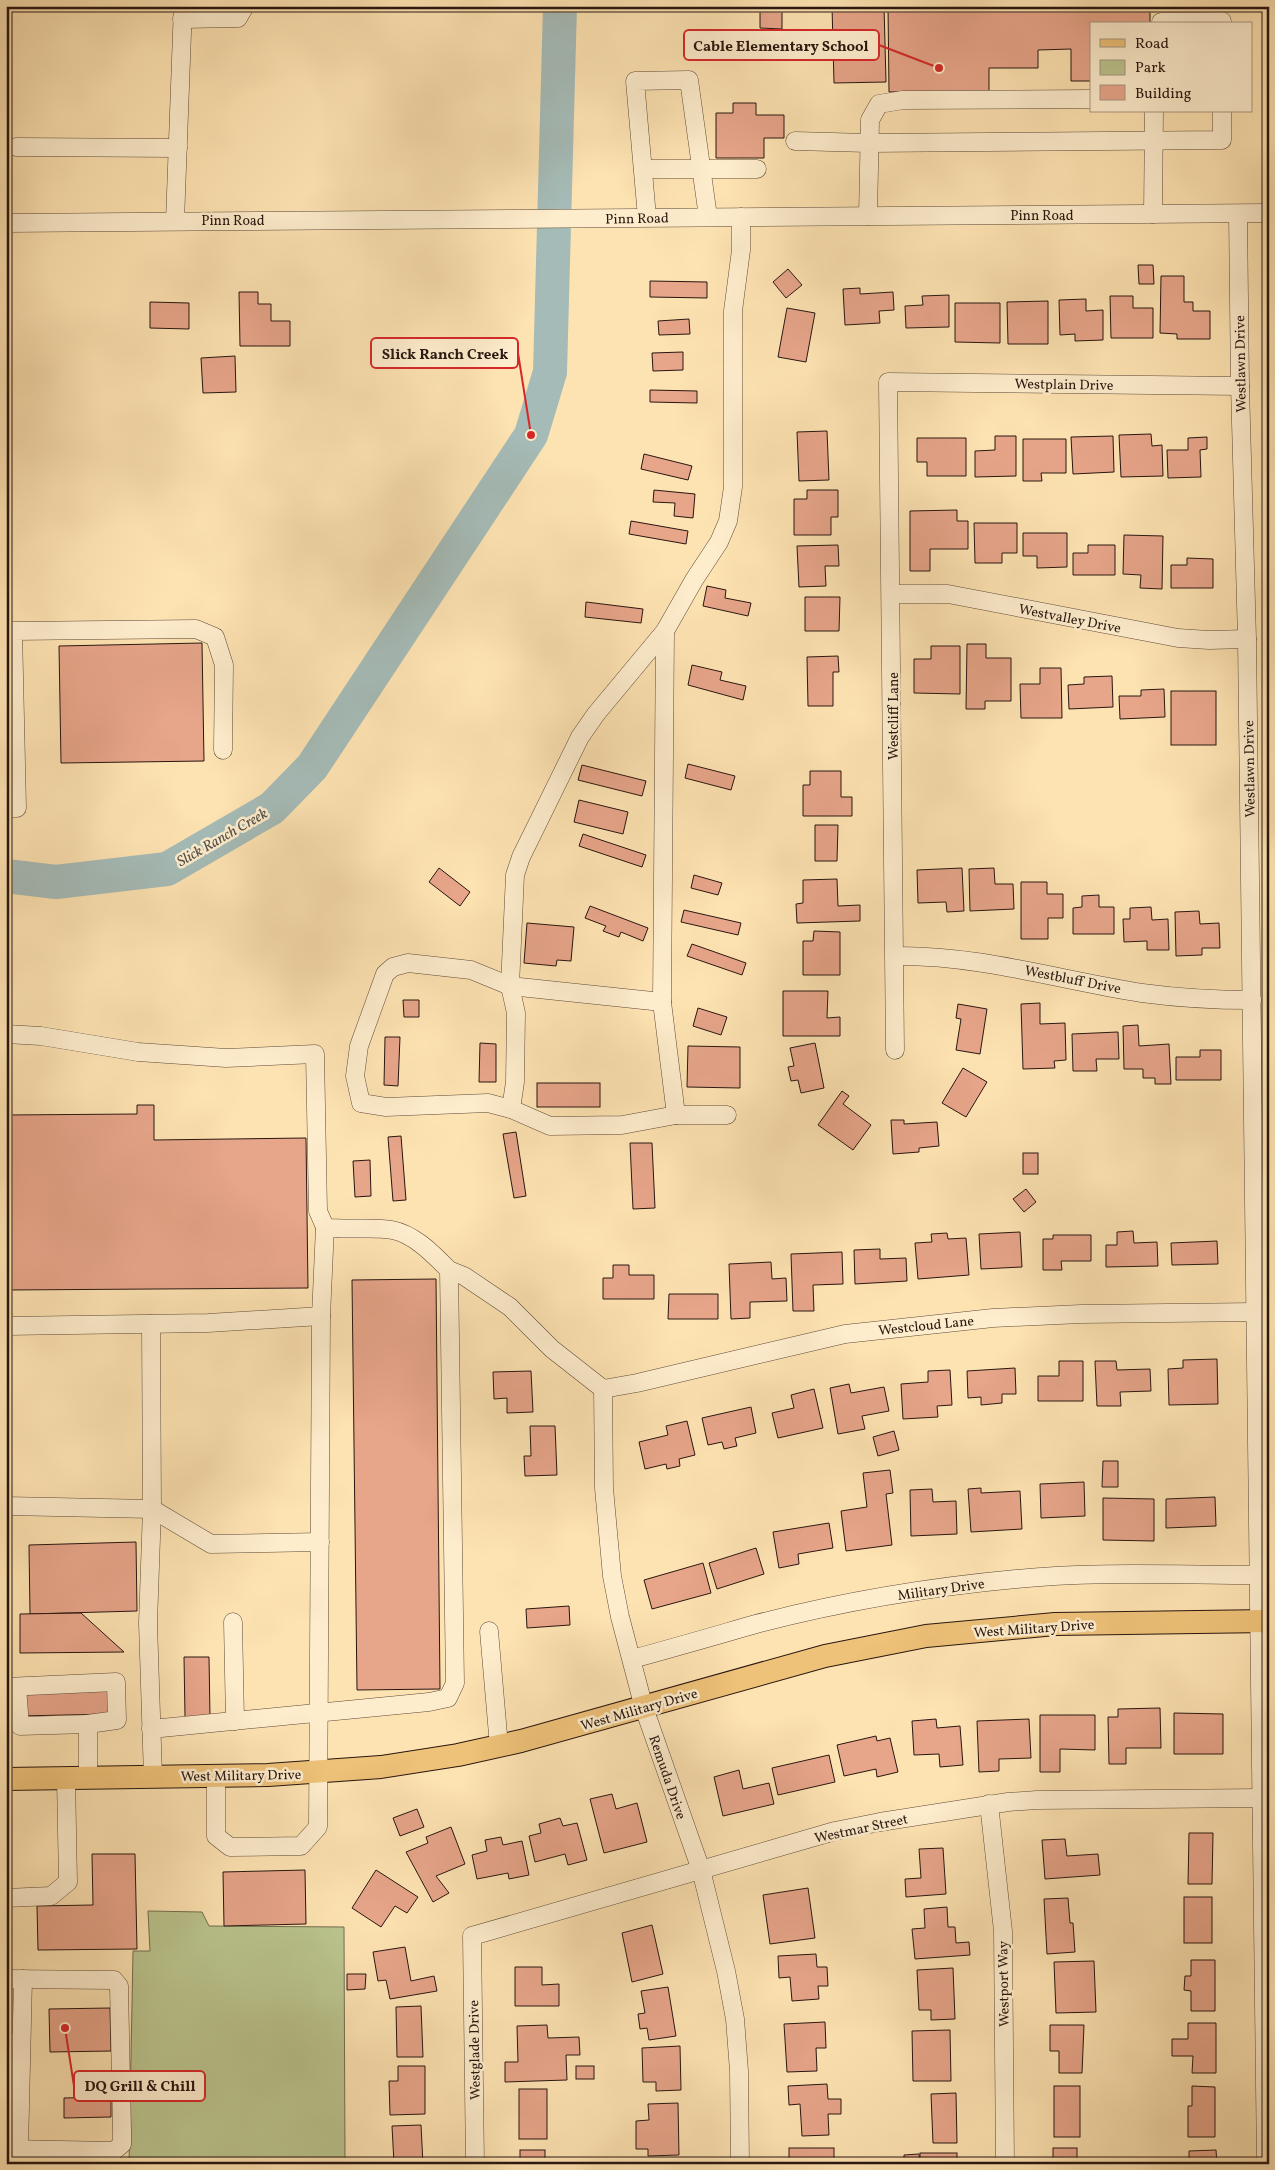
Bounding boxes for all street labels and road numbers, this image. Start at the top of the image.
street label: Pinn Road [1010,207,1074,226]
street label: Pinn Road [605,209,669,230]
street label: Pinn Road [201,212,265,231]
street label: Westlawn Drive [1231,315,1252,413]
street label: Westplain Drive [1014,375,1114,396]
street label: Westvalley Drive [1017,600,1123,639]
street label: Westcliff Lane [885,672,904,760]
street label: Westlawn Drive [1240,720,1261,818]
street label: Westbluff Drive [1023,962,1123,999]
street label: Westcloud Lane [877,1312,975,1341]
street label: Military Drive [897,1575,986,1606]
street label: West Military Drive [973,1616,1095,1643]
street label: West Military Drive [579,1685,700,1736]
street label: Remuda Drive [643,1733,690,1823]
street label: West Military Drive [180,1766,302,1787]
street label: Westmar Street [813,1810,910,1849]
street label: Westport Way [994,1940,1015,2027]
street label: Westglade Drive [465,1999,486,2100]

